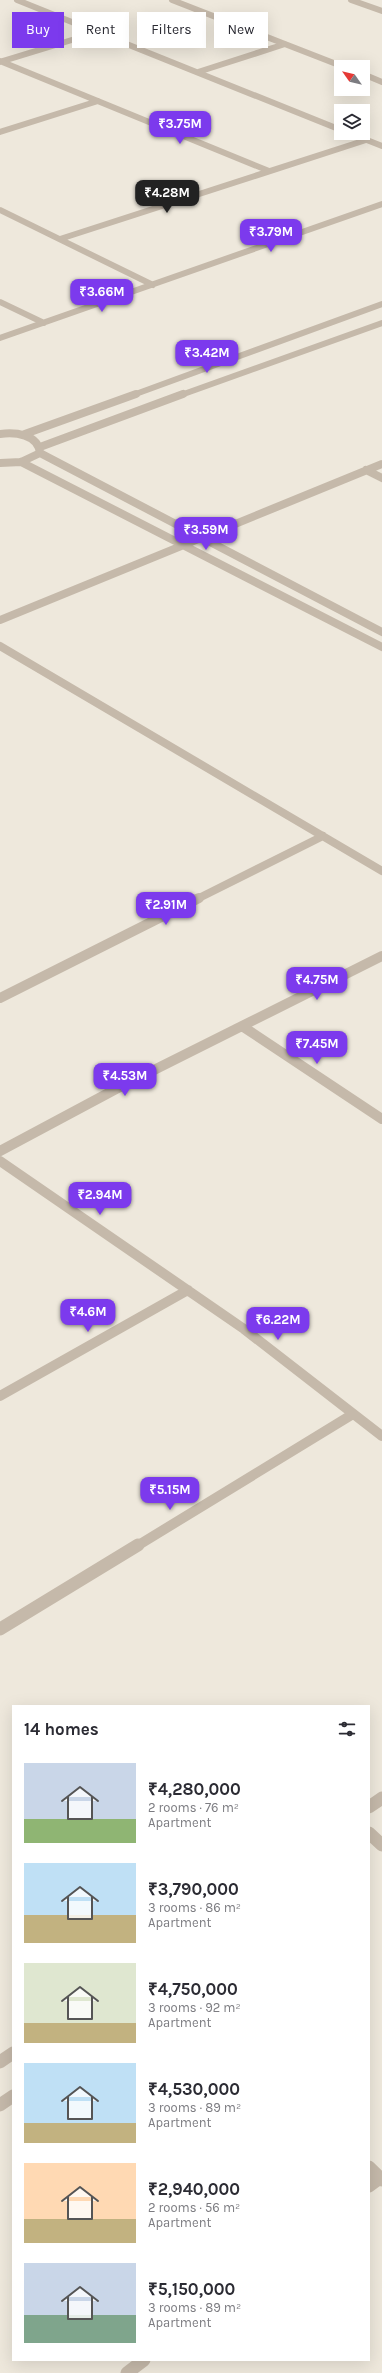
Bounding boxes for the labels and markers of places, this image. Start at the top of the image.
pin: ₹3.75M [147,111,213,145]
pin: ₹4.28M [134,180,200,214]
pin: ₹3.79M [238,219,304,253]
pin: ₹3.66M [69,279,135,313]
pin: ₹3.42M [174,340,240,374]
pin: ₹3.59M [173,517,239,551]
pin: ₹2.91M [133,892,199,926]
pin: ₹4.75M [284,967,350,1001]
pin: ₹7.45M [284,1031,350,1065]
pin: ₹4.53M [92,1063,158,1097]
pin: ₹2.94M [67,1182,133,1216]
pin: ₹4.6M [60,1299,116,1333]
pin: ₹6.22M [245,1307,311,1341]
pin: ₹5.15M [137,1477,203,1511]

